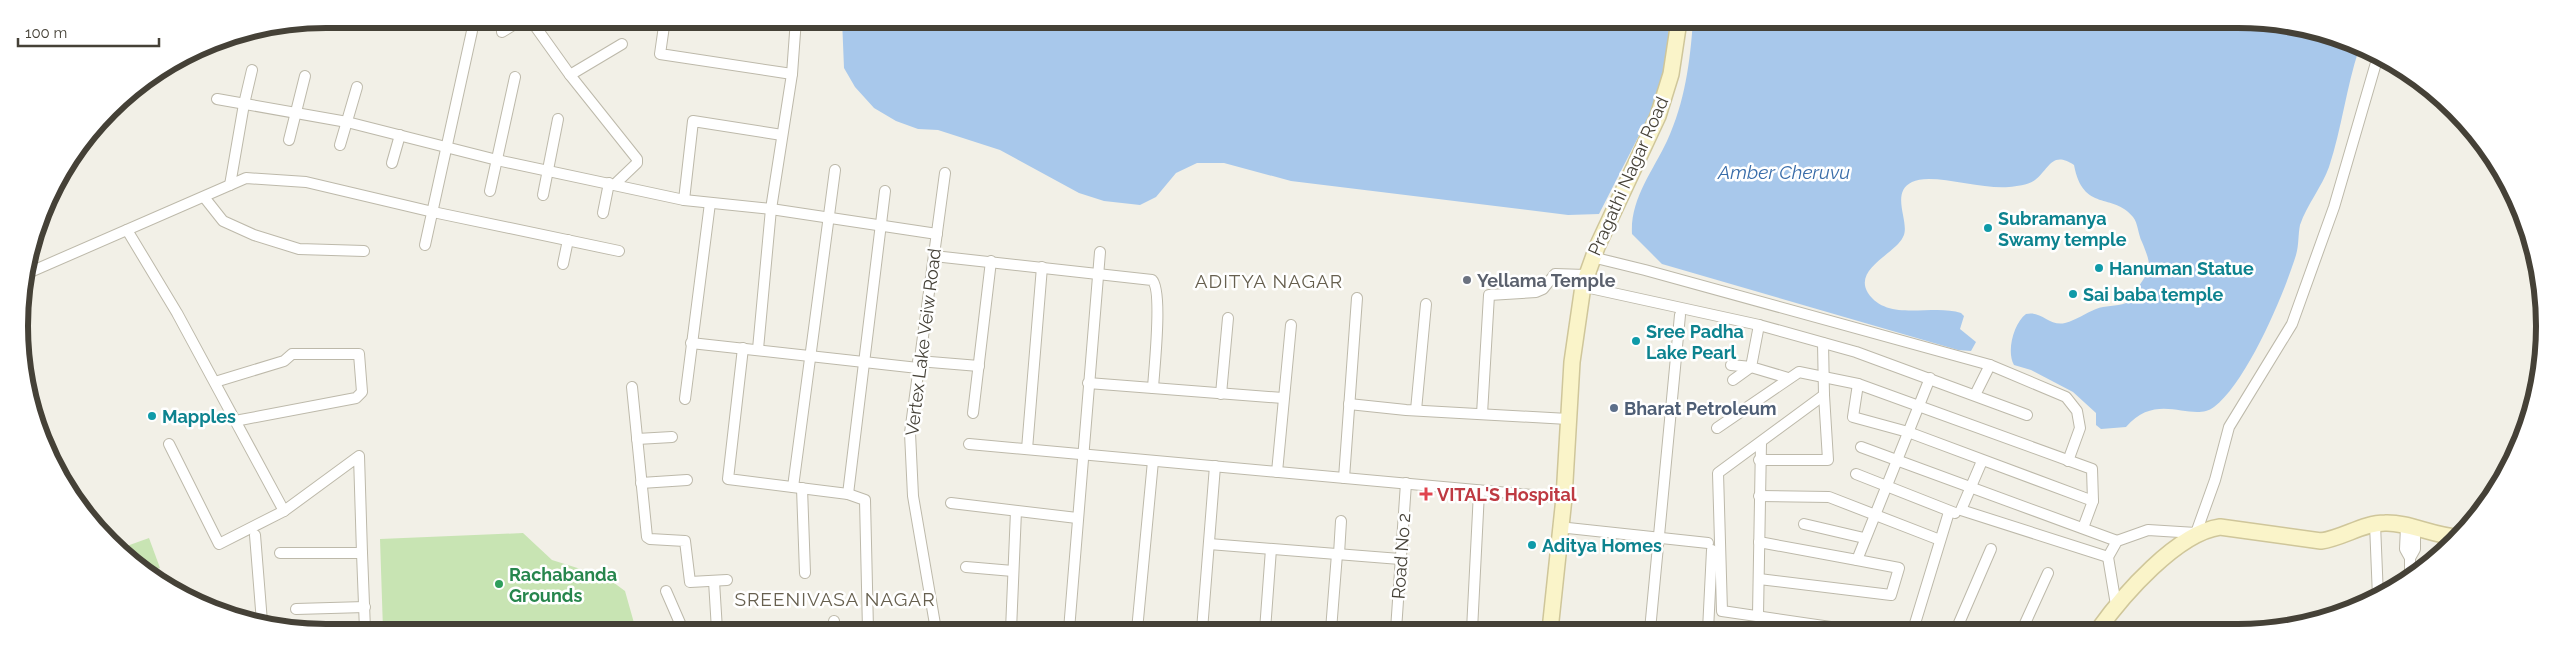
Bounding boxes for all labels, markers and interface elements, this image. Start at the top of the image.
scale bar [18,15,159,47]
text: 100 m [25,24,67,42]
street label: Pragathi Nagar Road [1584,93,1672,259]
water label: Amber Cheruvu [1717,161,1850,183]
place label: Subramanya Swamy temple [1998,208,2127,250]
marker: Subramanya Swamy temple [1982,222,1994,234]
street label: Vertex Lake Veiw Road [901,247,945,437]
place label: Hanuman Statue [2109,258,2254,279]
marker: Hanuman Statue [2093,262,2105,274]
district label: ADITYA NAGAR [1195,270,1343,292]
place label: Yellama Temple [1477,270,1616,291]
marker: Yellama Temple [1461,274,1473,286]
place label: Sai baba temple [2083,284,2223,305]
marker: Sai baba temple [2067,288,2079,300]
place label: Sree Padha Lake Pearl [1646,321,1744,363]
marker: Sree Padha Lake Pearl [1630,335,1642,347]
place label: Bharat Petroleum [1624,398,1777,419]
marker: Bharat Petroleum [1608,402,1620,414]
place label: Mapples [162,406,236,427]
marker: Mapples [146,410,158,422]
place label: VITAL'S Hospital [1437,484,1577,505]
marker: VITAL'S Hospital [1419,487,1433,501]
street label: Road No 2 [1388,512,1414,600]
place label: Aditya Homes [1542,535,1662,556]
marker: Aditya Homes [1526,539,1538,551]
place label: Rachabanda Grounds [509,564,617,606]
marker: Rachabanda Grounds [493,578,505,590]
district label: SREENIVASA NAGAR [734,588,936,610]

